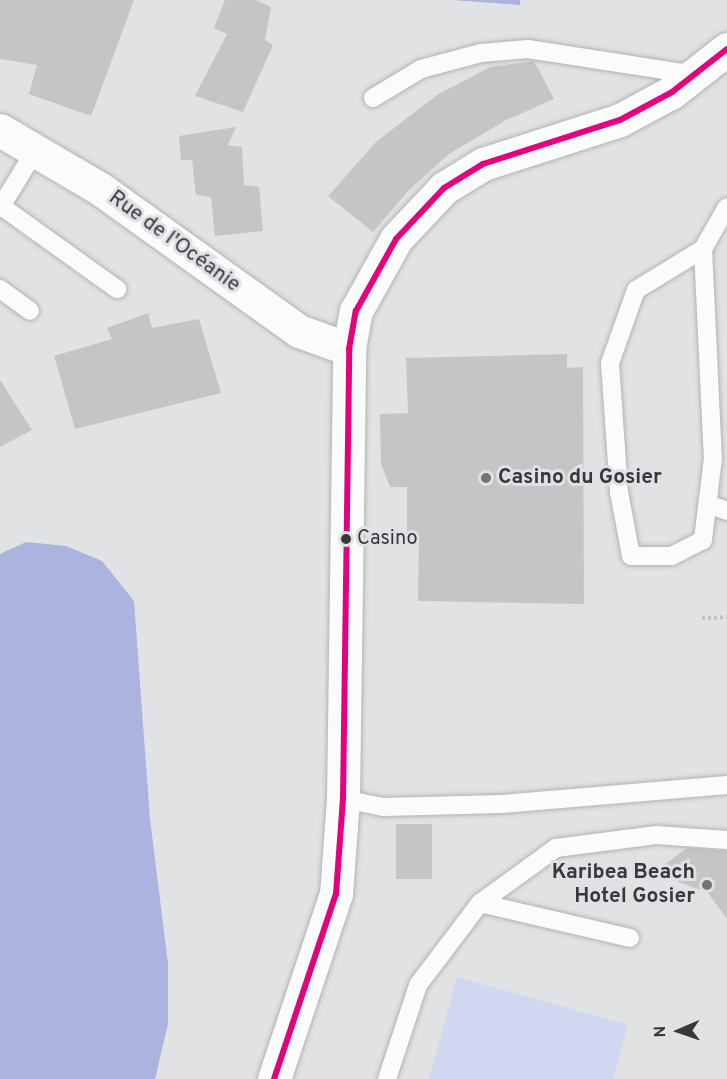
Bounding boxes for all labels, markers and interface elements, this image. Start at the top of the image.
street label: Rue de l'Océanie [103,186,245,298]
place label: Casino du Gosier [498,465,662,491]
marker: Casino du Gosier [479,471,493,485]
place label: Casino [357,527,418,551]
marker: Casino [340,533,352,545]
place label: Karibea Beach Hotel Gosier [552,860,695,910]
marker: Karibea Beach Hotel Gosier [700,878,714,892]
north arrow [649,1001,709,1061]
text: N [651,1026,671,1038]

